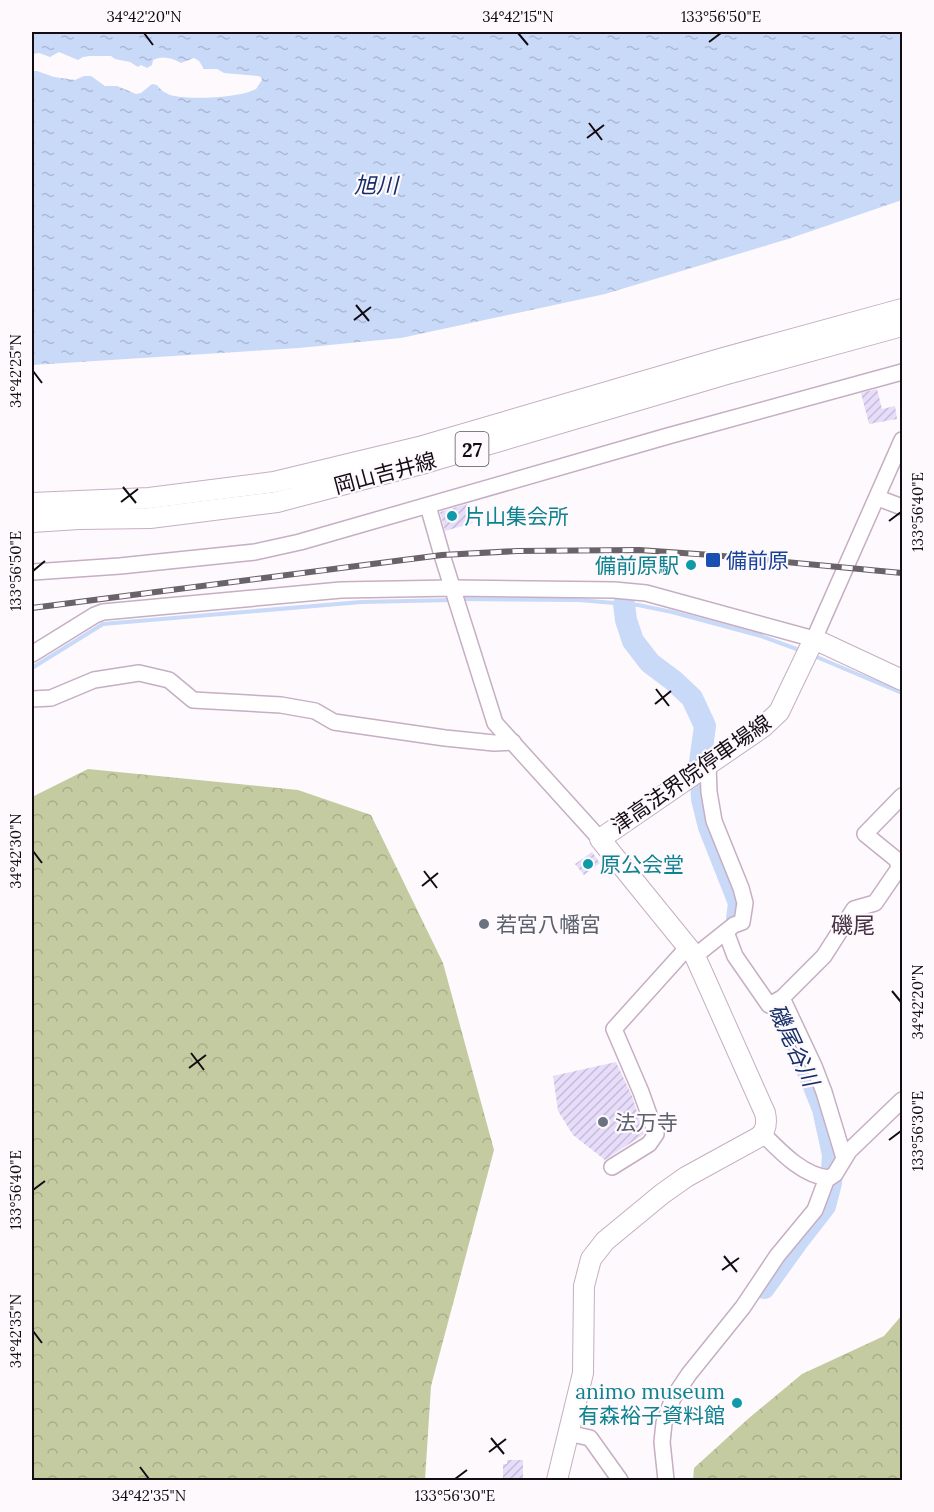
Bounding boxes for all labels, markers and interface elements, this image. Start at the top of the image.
text: 34°42'20"N [106,7,182,26]
text: 34°42'15"N [482,7,554,26]
text: 133°56'50"E [681,7,761,26]
water label: 旭川 [354,171,400,199]
text: 34°42'25"N [6,334,25,408]
road number: 27 [456,432,488,466]
street label: 岡山吉井線 [331,446,439,500]
text: 133°56'40"E [908,472,927,552]
place label: 片山集会所 [464,503,569,530]
marker: 片山集会所 [445,509,459,523]
text: 133°56'50"E [6,531,25,611]
place label: 備前原 [726,547,789,574]
marker: 備前原 [704,551,722,569]
place label: 備前原駅 [595,552,679,579]
marker: 備前原駅 [684,558,698,572]
street label: 津高法界院停車場線 [606,709,776,839]
text: 34°42'30"N [6,813,25,889]
place label: 原公会堂 [600,851,684,878]
marker: 原公会堂 [581,857,595,871]
place label: 若宮八幡宮 [496,911,601,938]
district label: 磯尾 [831,911,875,939]
marker: 若宮八幡宮 [477,917,491,931]
text: 34°42'20"N [908,964,927,1040]
water label: 磯尾谷川 [763,999,826,1093]
text: 133°56'30"E [908,1091,927,1171]
place label: 法万寺 [615,1109,678,1136]
marker: 法万寺 [596,1115,610,1129]
text: 133°56'40"E [6,1150,25,1230]
text: 34°42'35"N [6,1294,25,1368]
place label: animo museum 有森裕子資料館 [575,1378,725,1429]
marker: animo museum 有森裕子資料館 [730,1396,744,1410]
text: 34°42'35"N [112,1486,186,1505]
text: 133°56'30"E [415,1486,495,1505]

